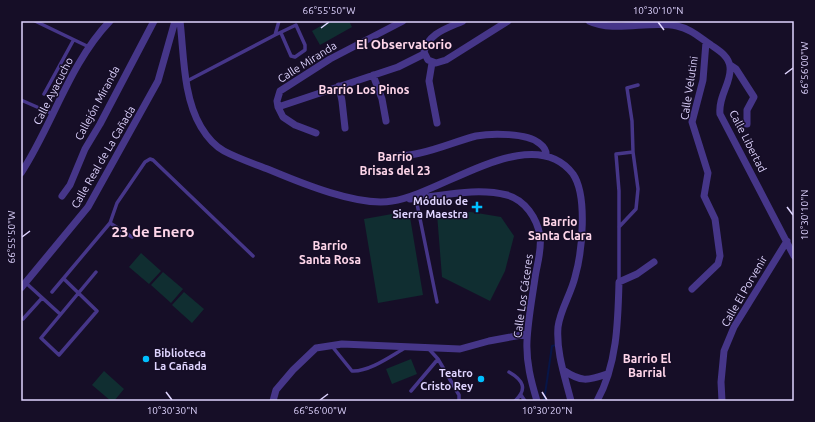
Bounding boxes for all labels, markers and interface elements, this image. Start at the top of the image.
text: 66°55'50"W [303,5,355,16]
text: 10°30'10"N [633,5,683,16]
district label: El Observatorio [356,37,452,51]
street label: Calle Miranda [275,39,339,85]
text: 66°56'00"W [799,42,810,94]
street label: Calle Ayacucho [31,55,75,127]
street label: Calle Velutini [678,55,700,121]
street label: Callejón Miranda [72,64,122,142]
district label: Barrio Los Pinos [319,83,410,96]
street label: Calle Real de La Cañada [69,104,137,210]
street label: Calle Libertad [727,108,769,174]
district label: Barrio Brisas del 23 [359,150,431,177]
text: 10°30'10"N [799,190,810,240]
place label: Módulo de Sierra Maestra [392,195,468,220]
marker: Módulo de Sierra Maestra [471,201,483,213]
text: 66°55'50"W [6,211,17,263]
district label: Barrio Santa Clara [528,215,592,242]
district label: 23 de Enero [111,223,195,240]
district label: Barrio Santa Rosa [299,239,361,266]
street label: Calle Los Cáceres [511,253,535,339]
street label: Calle El Porvenir [719,253,770,329]
place label: Biblioteca La Cañada [154,347,207,372]
district label: Barrio El Barrial [623,352,672,379]
marker: Biblioteca La Cañada [141,354,151,364]
place label: Teatro Cristo Rey [420,367,473,392]
marker: Teatro Cristo Rey [476,374,486,384]
text: 10°30'30"N [147,405,197,416]
text: 66°56'00"W [294,405,346,416]
text: 10°30'20"N [522,405,572,416]

